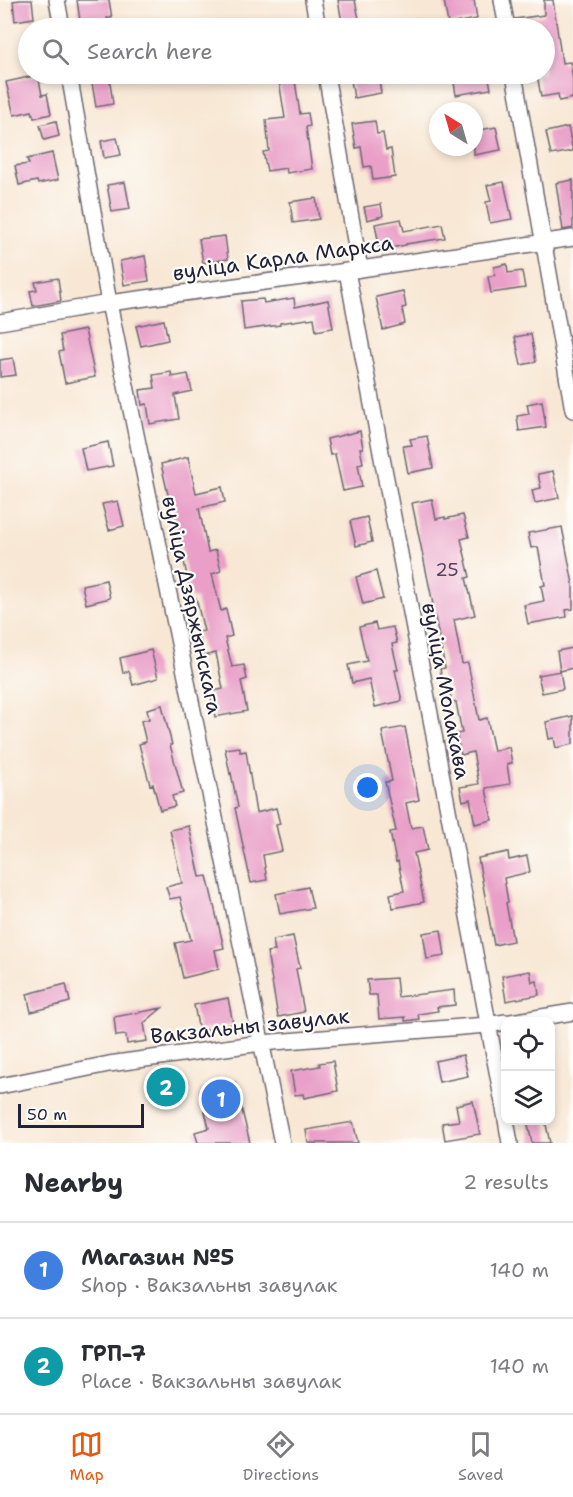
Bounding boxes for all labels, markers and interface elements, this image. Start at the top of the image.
search box [18,18,555,84]
icon: search [39,35,72,68]
text: Search here [87,37,213,66]
north arrow [429,102,483,156]
street label: вуліца Карла Маркса [171,229,395,287]
street label: вуліца Дзяржынскага [155,493,229,717]
house number: 25 [435,558,459,582]
street label: вуліца Молакава [415,600,477,782]
your location [353,773,382,802]
street label: Вакзальны завулак [149,1002,351,1050]
map controls [501,1017,555,1125]
button: locate [501,1017,555,1071]
pin: 2 [146,1064,186,1110]
button: layers [501,1071,555,1125]
pin: 1 [202,1076,240,1122]
scale bar [18,1101,144,1128]
text: 50 m [27,1104,67,1125]
text: Nearby [24,1165,123,1200]
text: 2 results [463,1169,549,1195]
text: Магазин №5 [81,1243,234,1272]
text: 1 [39,1257,48,1283]
text: 140 m [490,1257,549,1283]
text: Shop · Вакзальны завулак [81,1272,337,1298]
text: ГРП-7 [81,1339,146,1368]
text: 2 [37,1353,51,1379]
text: 140 m [490,1353,549,1379]
text: Place · Вакзальны завулак [81,1368,342,1394]
tab: Map [70,1428,104,1485]
tab: Directions [243,1428,319,1485]
tab: Saved [458,1428,504,1485]

